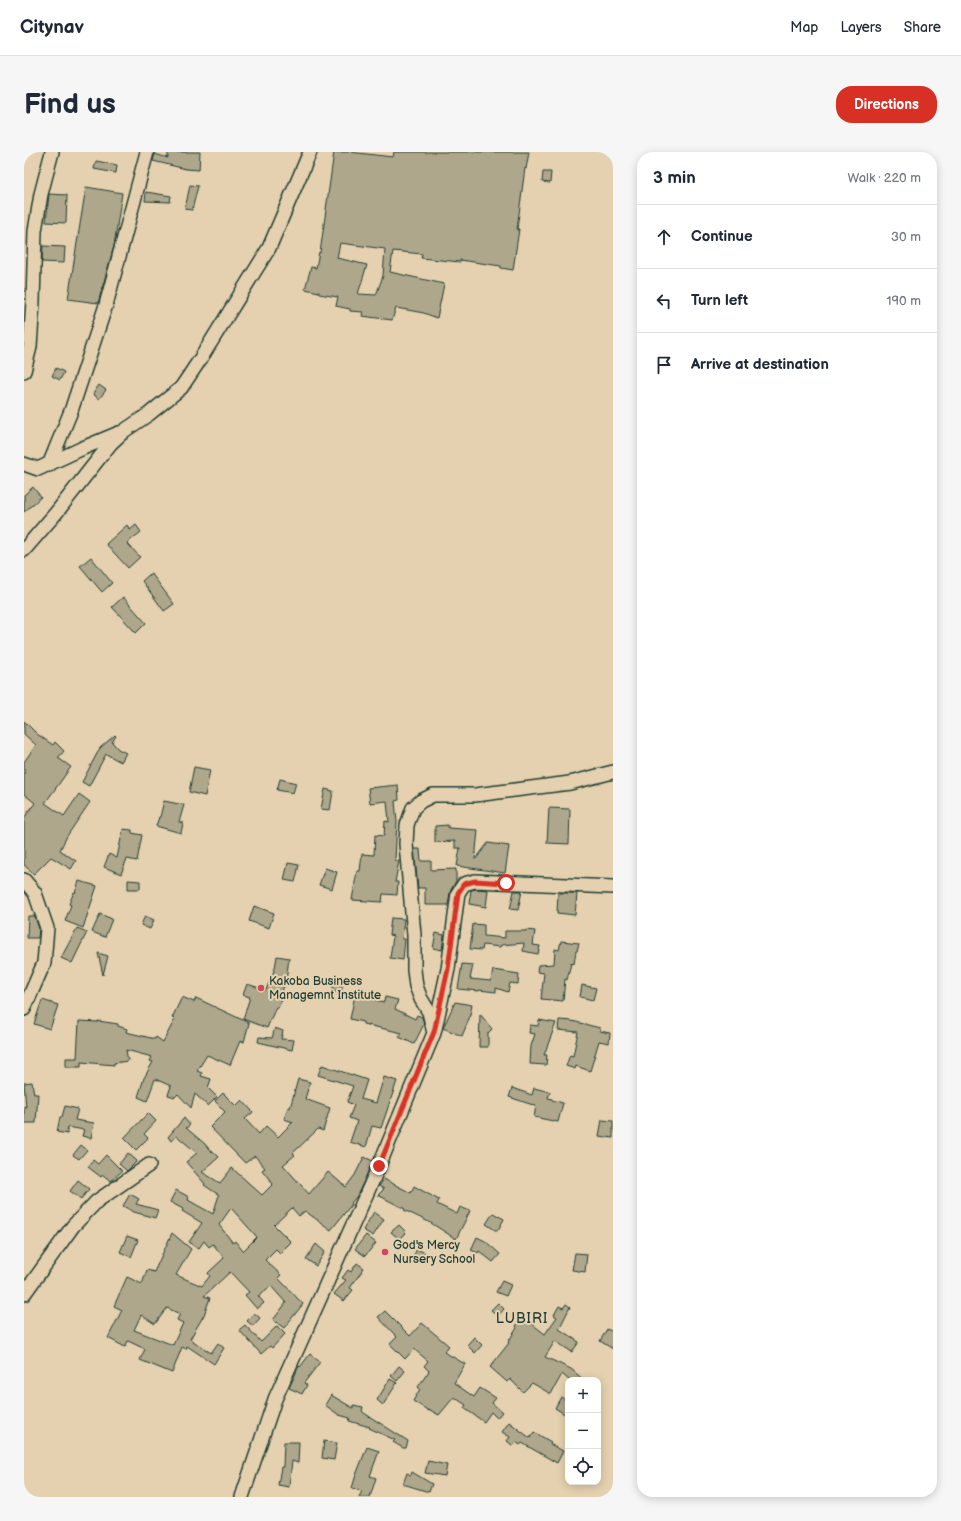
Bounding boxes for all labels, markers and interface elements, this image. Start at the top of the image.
text: Citynav [20,16,84,39]
text: Map [790,19,818,36]
text: Layers [840,19,882,36]
text: Share [904,19,941,36]
button: Directions [836,86,937,123]
text: Find us [24,88,116,121]
text: 3 min [653,168,696,188]
text: Walk · 220 m [848,170,921,186]
icon: ahead [653,226,675,248]
text: Continue [691,227,753,246]
text: 30 m [891,229,921,245]
icon: left [653,290,675,312]
text: Turn left [691,291,748,310]
text: 190 m [887,293,921,309]
icon: arrive [653,354,675,376]
text: Arrive at destination [691,355,829,374]
route start [497,874,515,892]
place label: Kakoba Business Managemnt Institute [269,974,381,1003]
marker: Kakoba Business Managemnt Institute [256,983,266,993]
route end [370,1157,388,1175]
place label: God's Mercy Nursery School [393,1238,475,1267]
marker: God's Mercy Nursery School [380,1247,390,1257]
district label: LUBIRI [496,1310,548,1327]
map controls [565,1377,601,1485]
button: + [565,1377,601,1413]
button: − [565,1413,601,1449]
button: locate [565,1449,601,1485]

